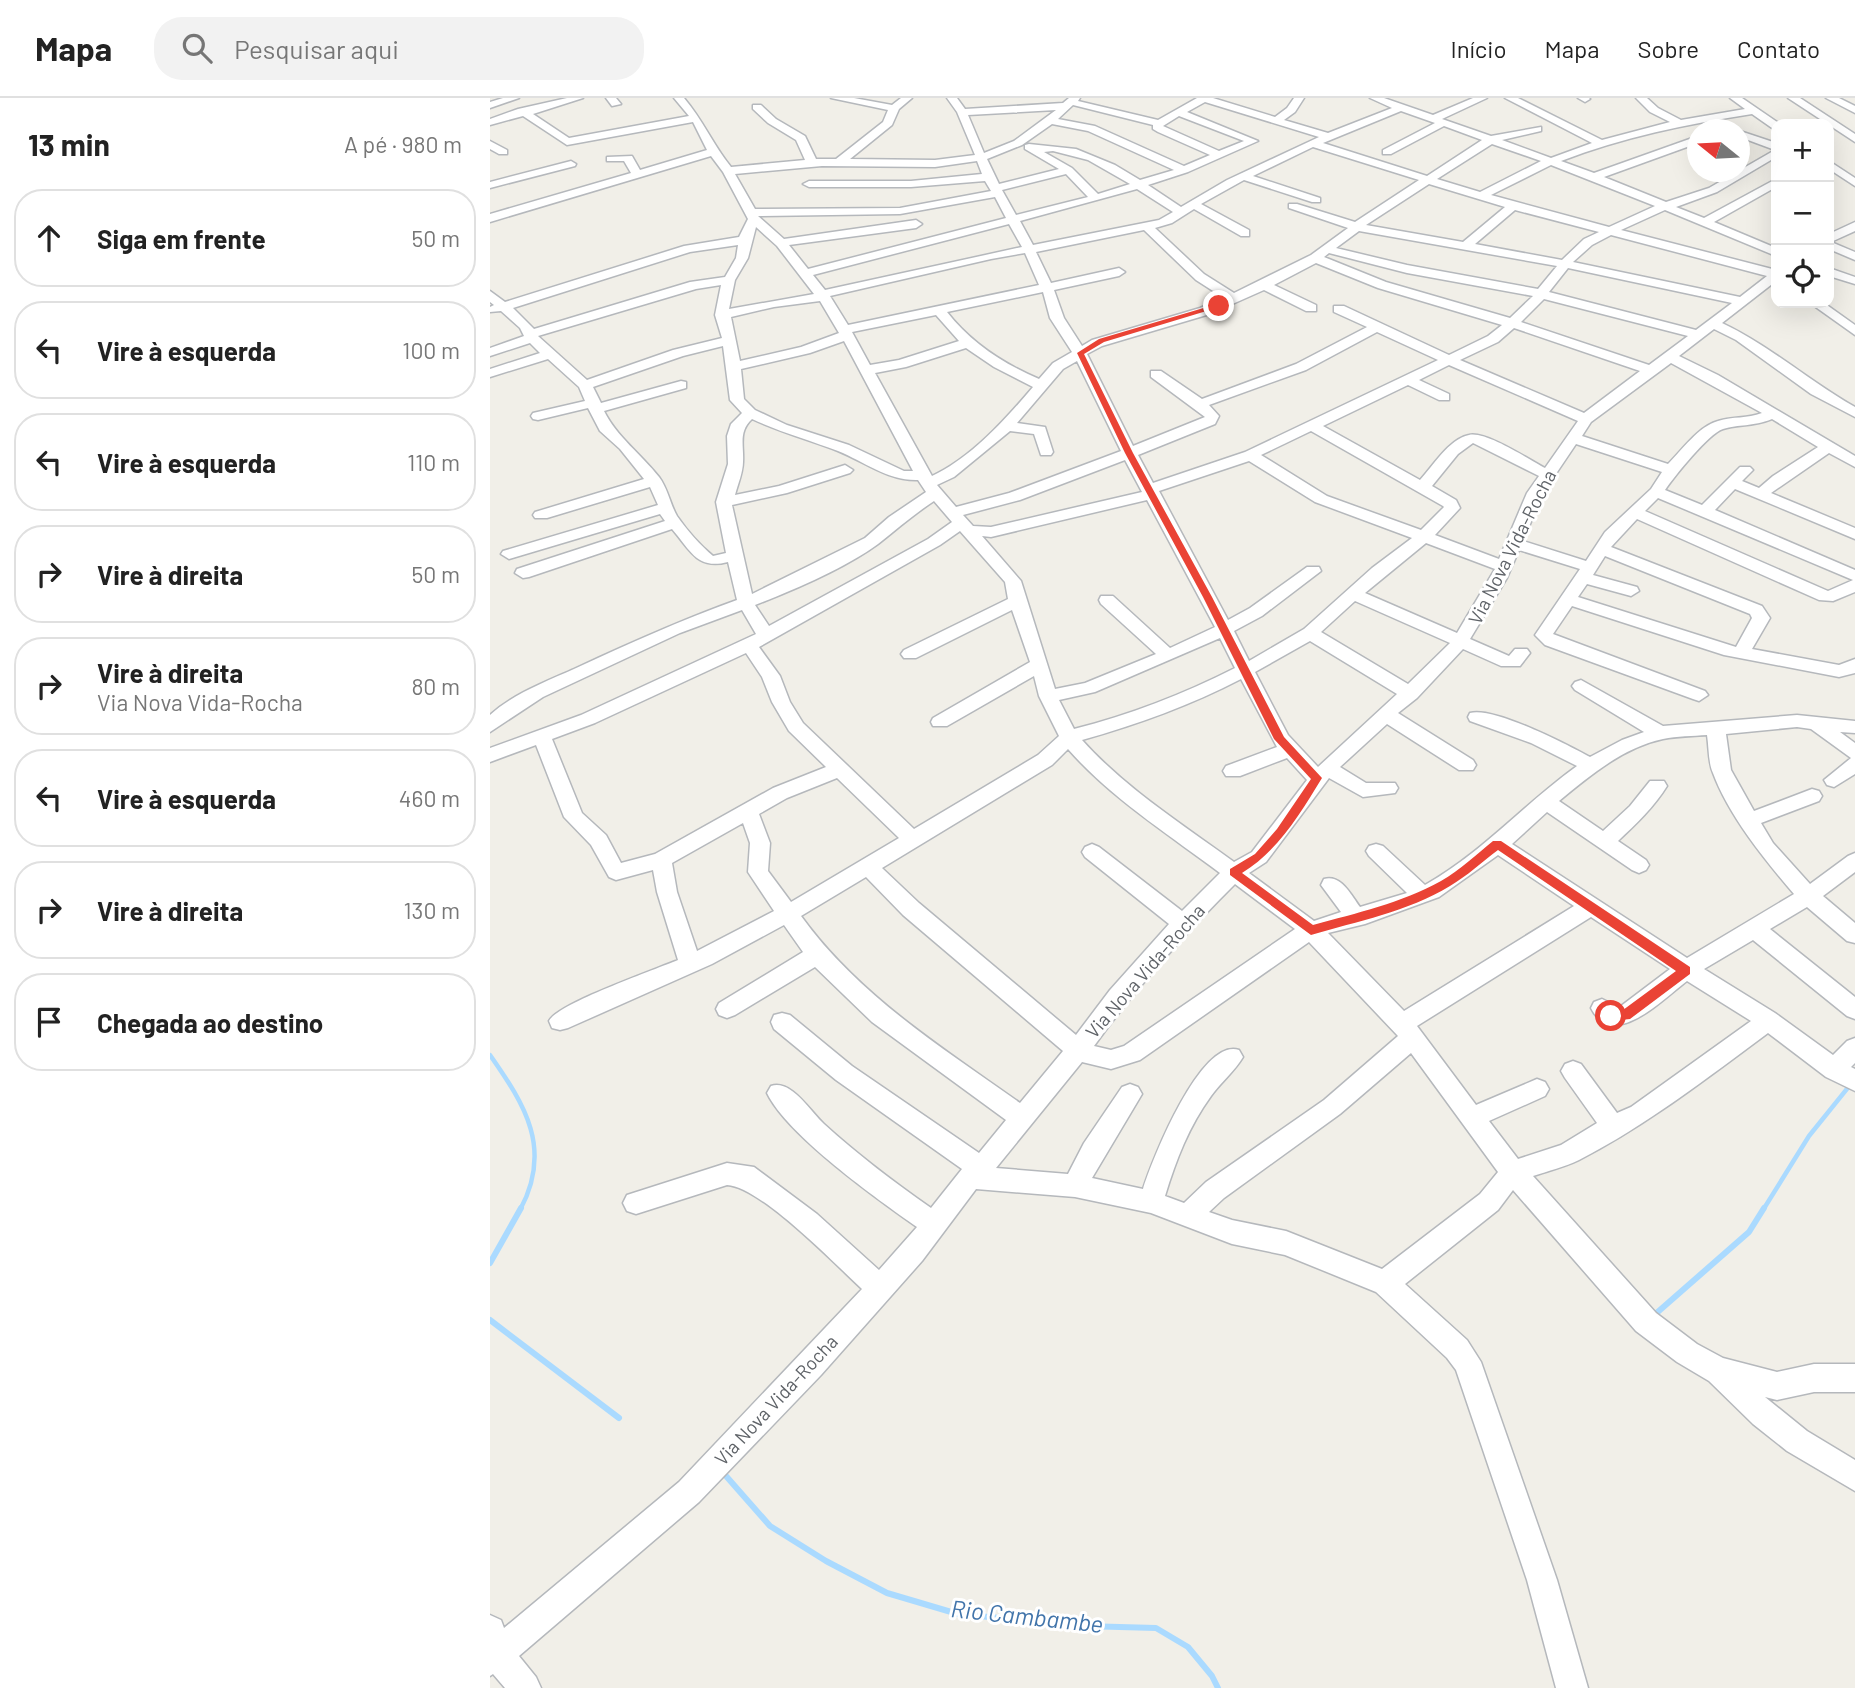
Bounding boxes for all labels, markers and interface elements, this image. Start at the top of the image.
search box [154,17,644,80]
text: Mapa [35,28,112,68]
icon: search [178,29,216,67]
text: Pesquisar aqui [234,33,399,64]
text: Início [1451,34,1507,63]
text: Mapa [1545,34,1599,63]
text: Sobre [1637,34,1699,63]
text: Contato [1737,34,1820,63]
north arrow [1687,119,1750,182]
map controls [1771,119,1834,308]
button: + [1771,119,1834,182]
text: 13 min [28,126,110,162]
text: A pé · 980 m [344,130,462,158]
button: − [1771,182,1834,245]
icon: ahead [30,219,68,257]
text: Siga em frente [97,223,266,254]
text: 50 m [412,224,460,252]
button: locate [1771,245,1834,308]
route end [1203,290,1234,321]
icon: left [30,331,68,369]
text: Vire à esquerda [97,335,276,366]
text: 100 m [402,336,460,364]
icon: left [30,443,68,481]
text: Vire à esquerda [97,447,276,478]
text: 110 m [407,448,460,476]
street label: Via Nova Vida-Rocha [1463,466,1560,628]
icon: right [30,555,68,593]
text: Vire à direita [97,559,243,590]
text: 50 m [412,560,460,588]
text: Vire à direita [97,657,243,688]
icon: right [30,667,68,705]
text: 80 m [411,672,460,700]
text: Via Nova Vida-Rocha [97,688,303,716]
icon: left [30,779,68,817]
text: Vire à esquerda [97,783,276,814]
text: 460 m [399,784,460,812]
icon: right [30,891,68,929]
text: Vire à direita [97,895,243,926]
text: 130 m [403,896,460,924]
street label: Via Nova Vida-Rocha [1080,899,1209,1042]
route start [1595,1000,1626,1031]
icon: arrive [30,1003,68,1041]
text: Chegada ao destino [97,1007,323,1038]
street label: Via Nova Vida-Rocha [709,1330,842,1470]
water label: Rio Cambambe [950,1593,1105,1638]

